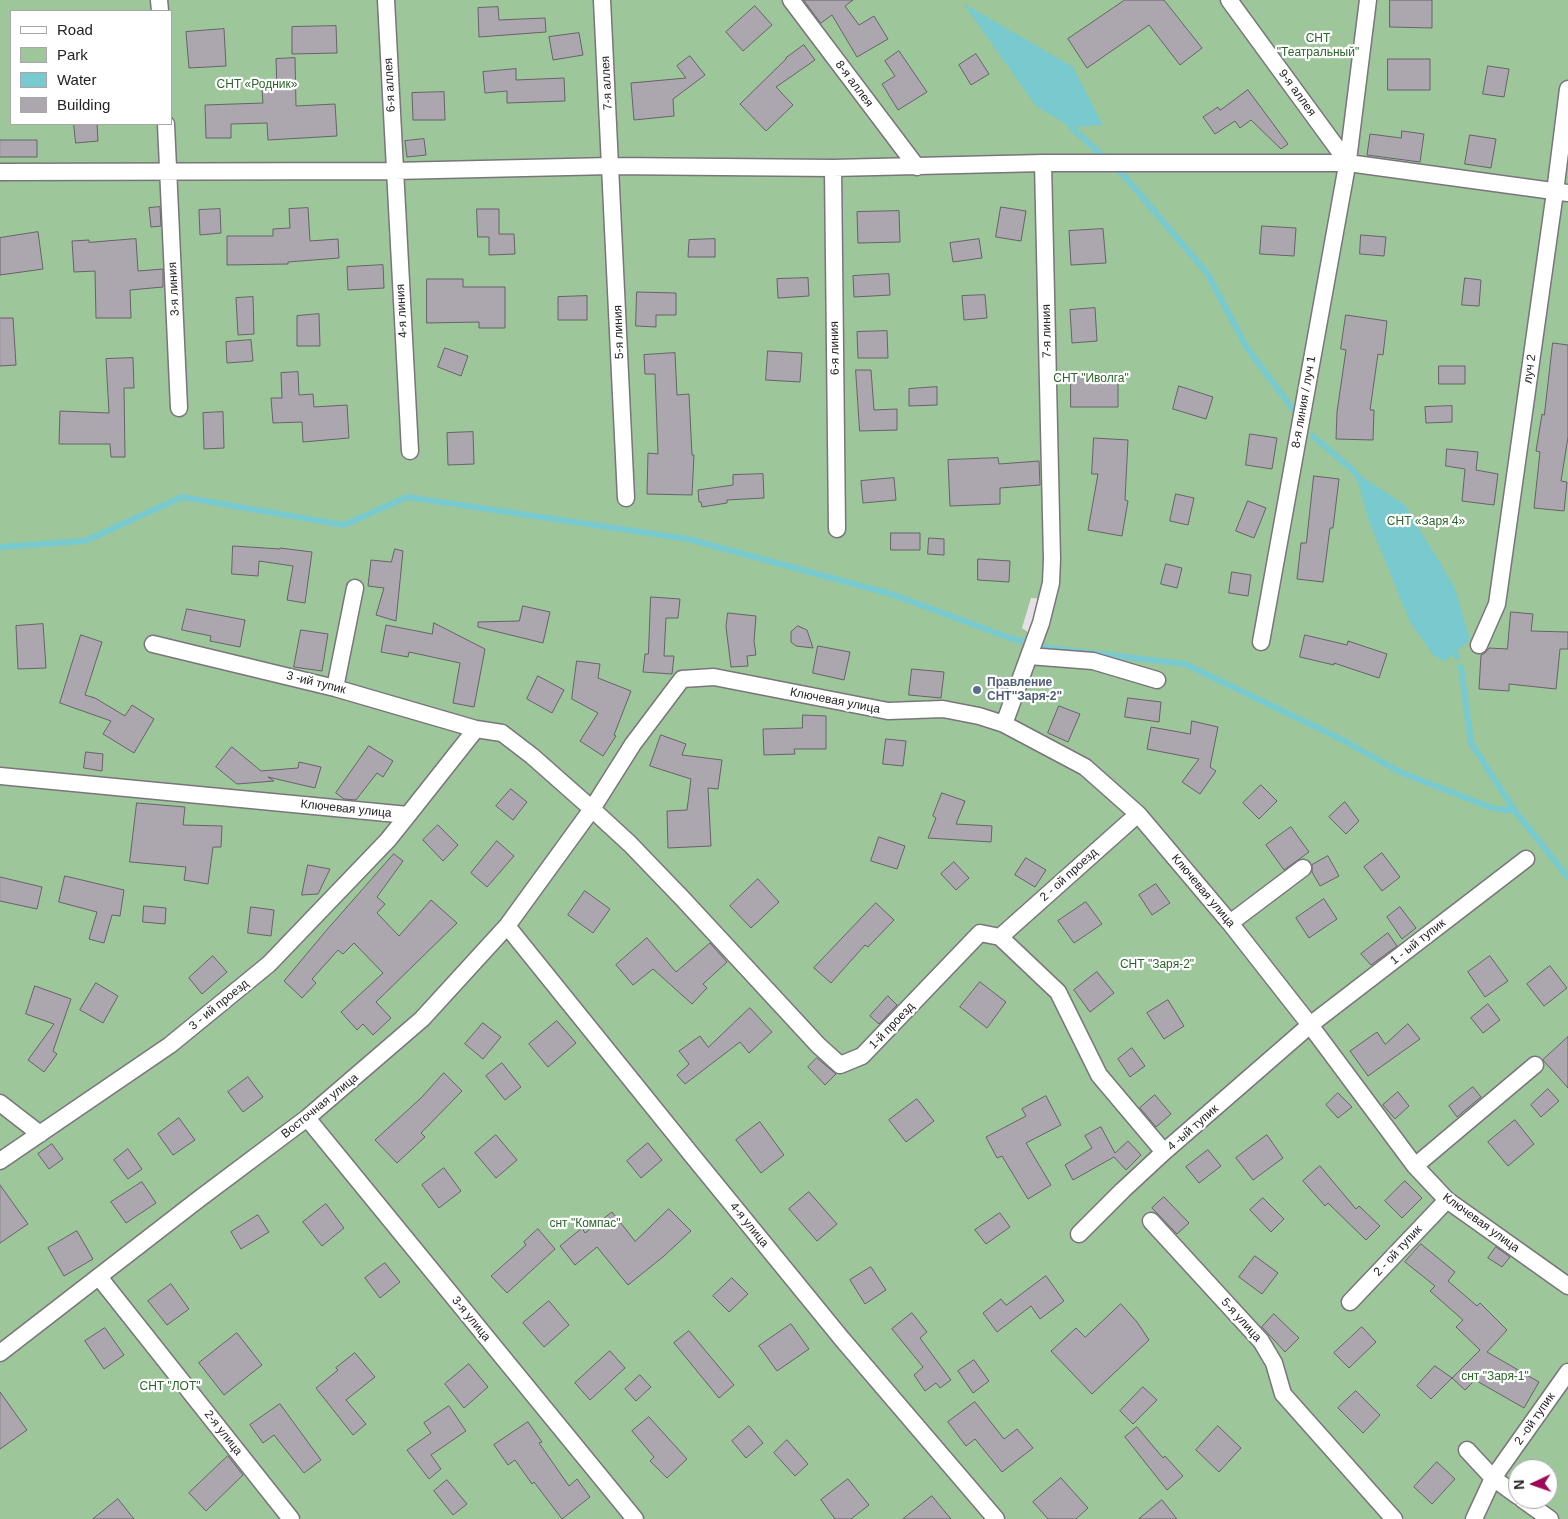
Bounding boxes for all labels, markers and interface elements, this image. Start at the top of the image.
legend [10,10,172,125]
text: Road [57,21,93,38]
park label: СНТ "Театральный" [1277,32,1359,60]
text: Park [57,46,88,63]
street label: 7-я аллея [598,55,616,111]
street label: 6-я аллея [381,57,399,113]
street label: 8-я аллея [832,58,876,110]
street label: 9-я аллея [1275,67,1319,119]
text: Water [57,71,96,88]
park label: СНТ «Родник» [217,78,297,92]
text: Building [57,96,110,113]
street label: 3-я линия [165,262,183,316]
street label: 4-я линия [393,284,411,338]
street label: 7-я линия [1039,304,1055,358]
street label: 5-я линия [611,305,627,359]
street label: 6-я линия [827,321,843,375]
street label: луч 2 [1521,354,1539,384]
street label: 8-я линия / луч 1 [1289,355,1319,449]
park label: СНТ "Иволга" [1053,372,1129,386]
park label: СНТ «Заря 4» [1387,515,1465,529]
street label: 3 -ий тупик [285,669,347,697]
place label: Правление СНТ"Заря-2" [987,676,1062,704]
marker: Правление СНТ"Заря-2" [971,684,983,696]
street label: Ключевая улица [789,685,881,717]
street label: Ключевая улица [300,797,392,821]
street label: 2 - ой проезд [1037,845,1101,905]
street label: Ключевая улица [1168,851,1238,931]
street label: 1 - ый тупик [1388,916,1448,968]
park label: СНТ "Заря-2" [1120,958,1194,972]
street label: 3 - ий проезд [186,977,252,1033]
street label: 1-й проезд [866,1000,918,1052]
street label: Восточная улица [279,1071,361,1141]
street label: 4 -ый тупик [1165,1102,1221,1154]
street label: Ключевая улица [1440,1190,1522,1256]
street label: 4-я улица [727,1200,771,1250]
park label: снт "Компас" [549,1217,621,1231]
street label: 2 - ой тупик [1371,1223,1425,1279]
street label: 3-я улица [449,1294,493,1344]
street label: 5-я улица [1218,1295,1264,1345]
park label: снт "Заря-1" [1461,1370,1529,1384]
park label: СНТ "ЛОТ" [139,1380,201,1394]
street label: 2 -ой тупик [1512,1390,1558,1448]
street label: 2-я улица [201,1407,245,1459]
north arrow [1508,1459,1558,1509]
text: N [1511,1479,1527,1490]

